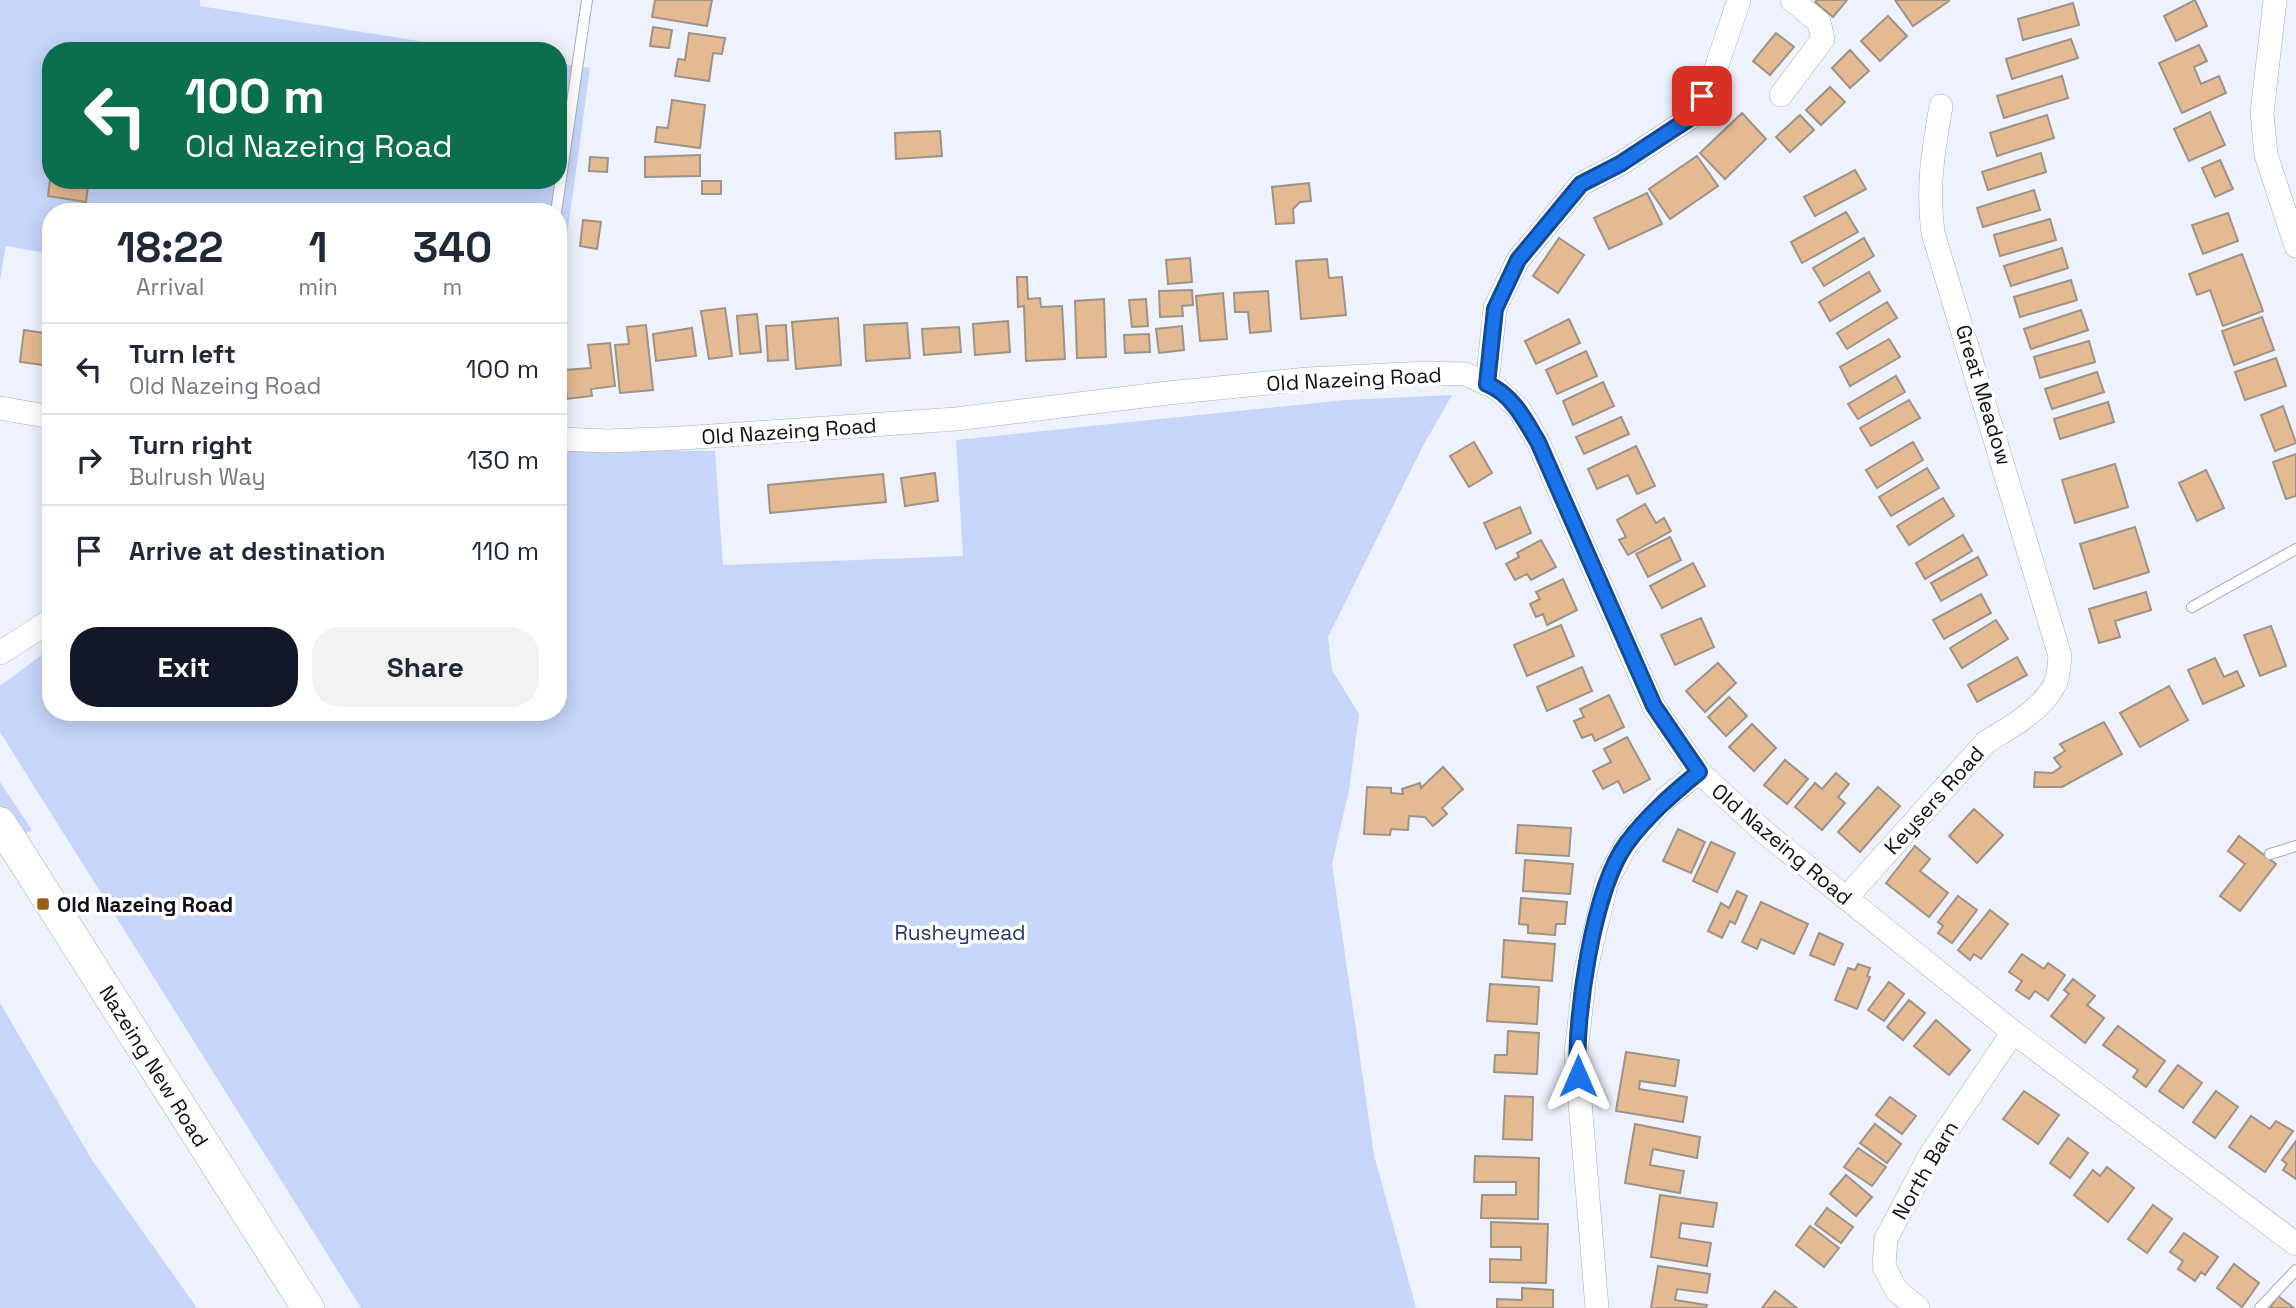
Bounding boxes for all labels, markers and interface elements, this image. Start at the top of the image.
text: 100 m [185,65,325,127]
pin [1672,66,1732,126]
icon: left [70,70,161,161]
icon: arrive [1683,77,1721,115]
text: Old Nazeing Road [185,126,453,166]
text: 18:22 [117,221,223,274]
text: 1 [309,221,328,274]
text: 340 [413,221,492,274]
text: Arrival [136,272,204,302]
text: min [298,272,338,302]
text: m [443,272,462,302]
street label: Great Meadow [1950,321,2018,469]
text: Turn left [129,337,236,371]
icon: left [70,350,108,388]
text: 100 m [466,352,539,386]
street label: Old Nazeing Road [1266,361,1442,397]
text: Old Nazeing Road [129,371,321,401]
street label: Old Nazeing Road [700,411,878,451]
text: Turn right [129,428,253,462]
icon: right [70,441,108,479]
text: 130 m [467,443,539,477]
text: Bulrush Way [129,462,266,492]
icon: arrive [70,532,108,570]
text: Arrive at destination [129,534,386,568]
text: 110 m [472,534,539,568]
button: Exit [70,627,298,707]
button: Share [312,627,539,707]
street label: Keysers Road [1878,740,1990,860]
street label: Old Nazeing Road [1706,777,1858,911]
place label: Old Nazeing Road [57,891,233,918]
marker: Old Nazeing Road [35,896,51,912]
park label: Rusheymead [894,919,1026,946]
street label: Nazeing New Road [93,980,215,1152]
position arrow [1541,1039,1615,1113]
street label: North Barn [1886,1116,1964,1224]

